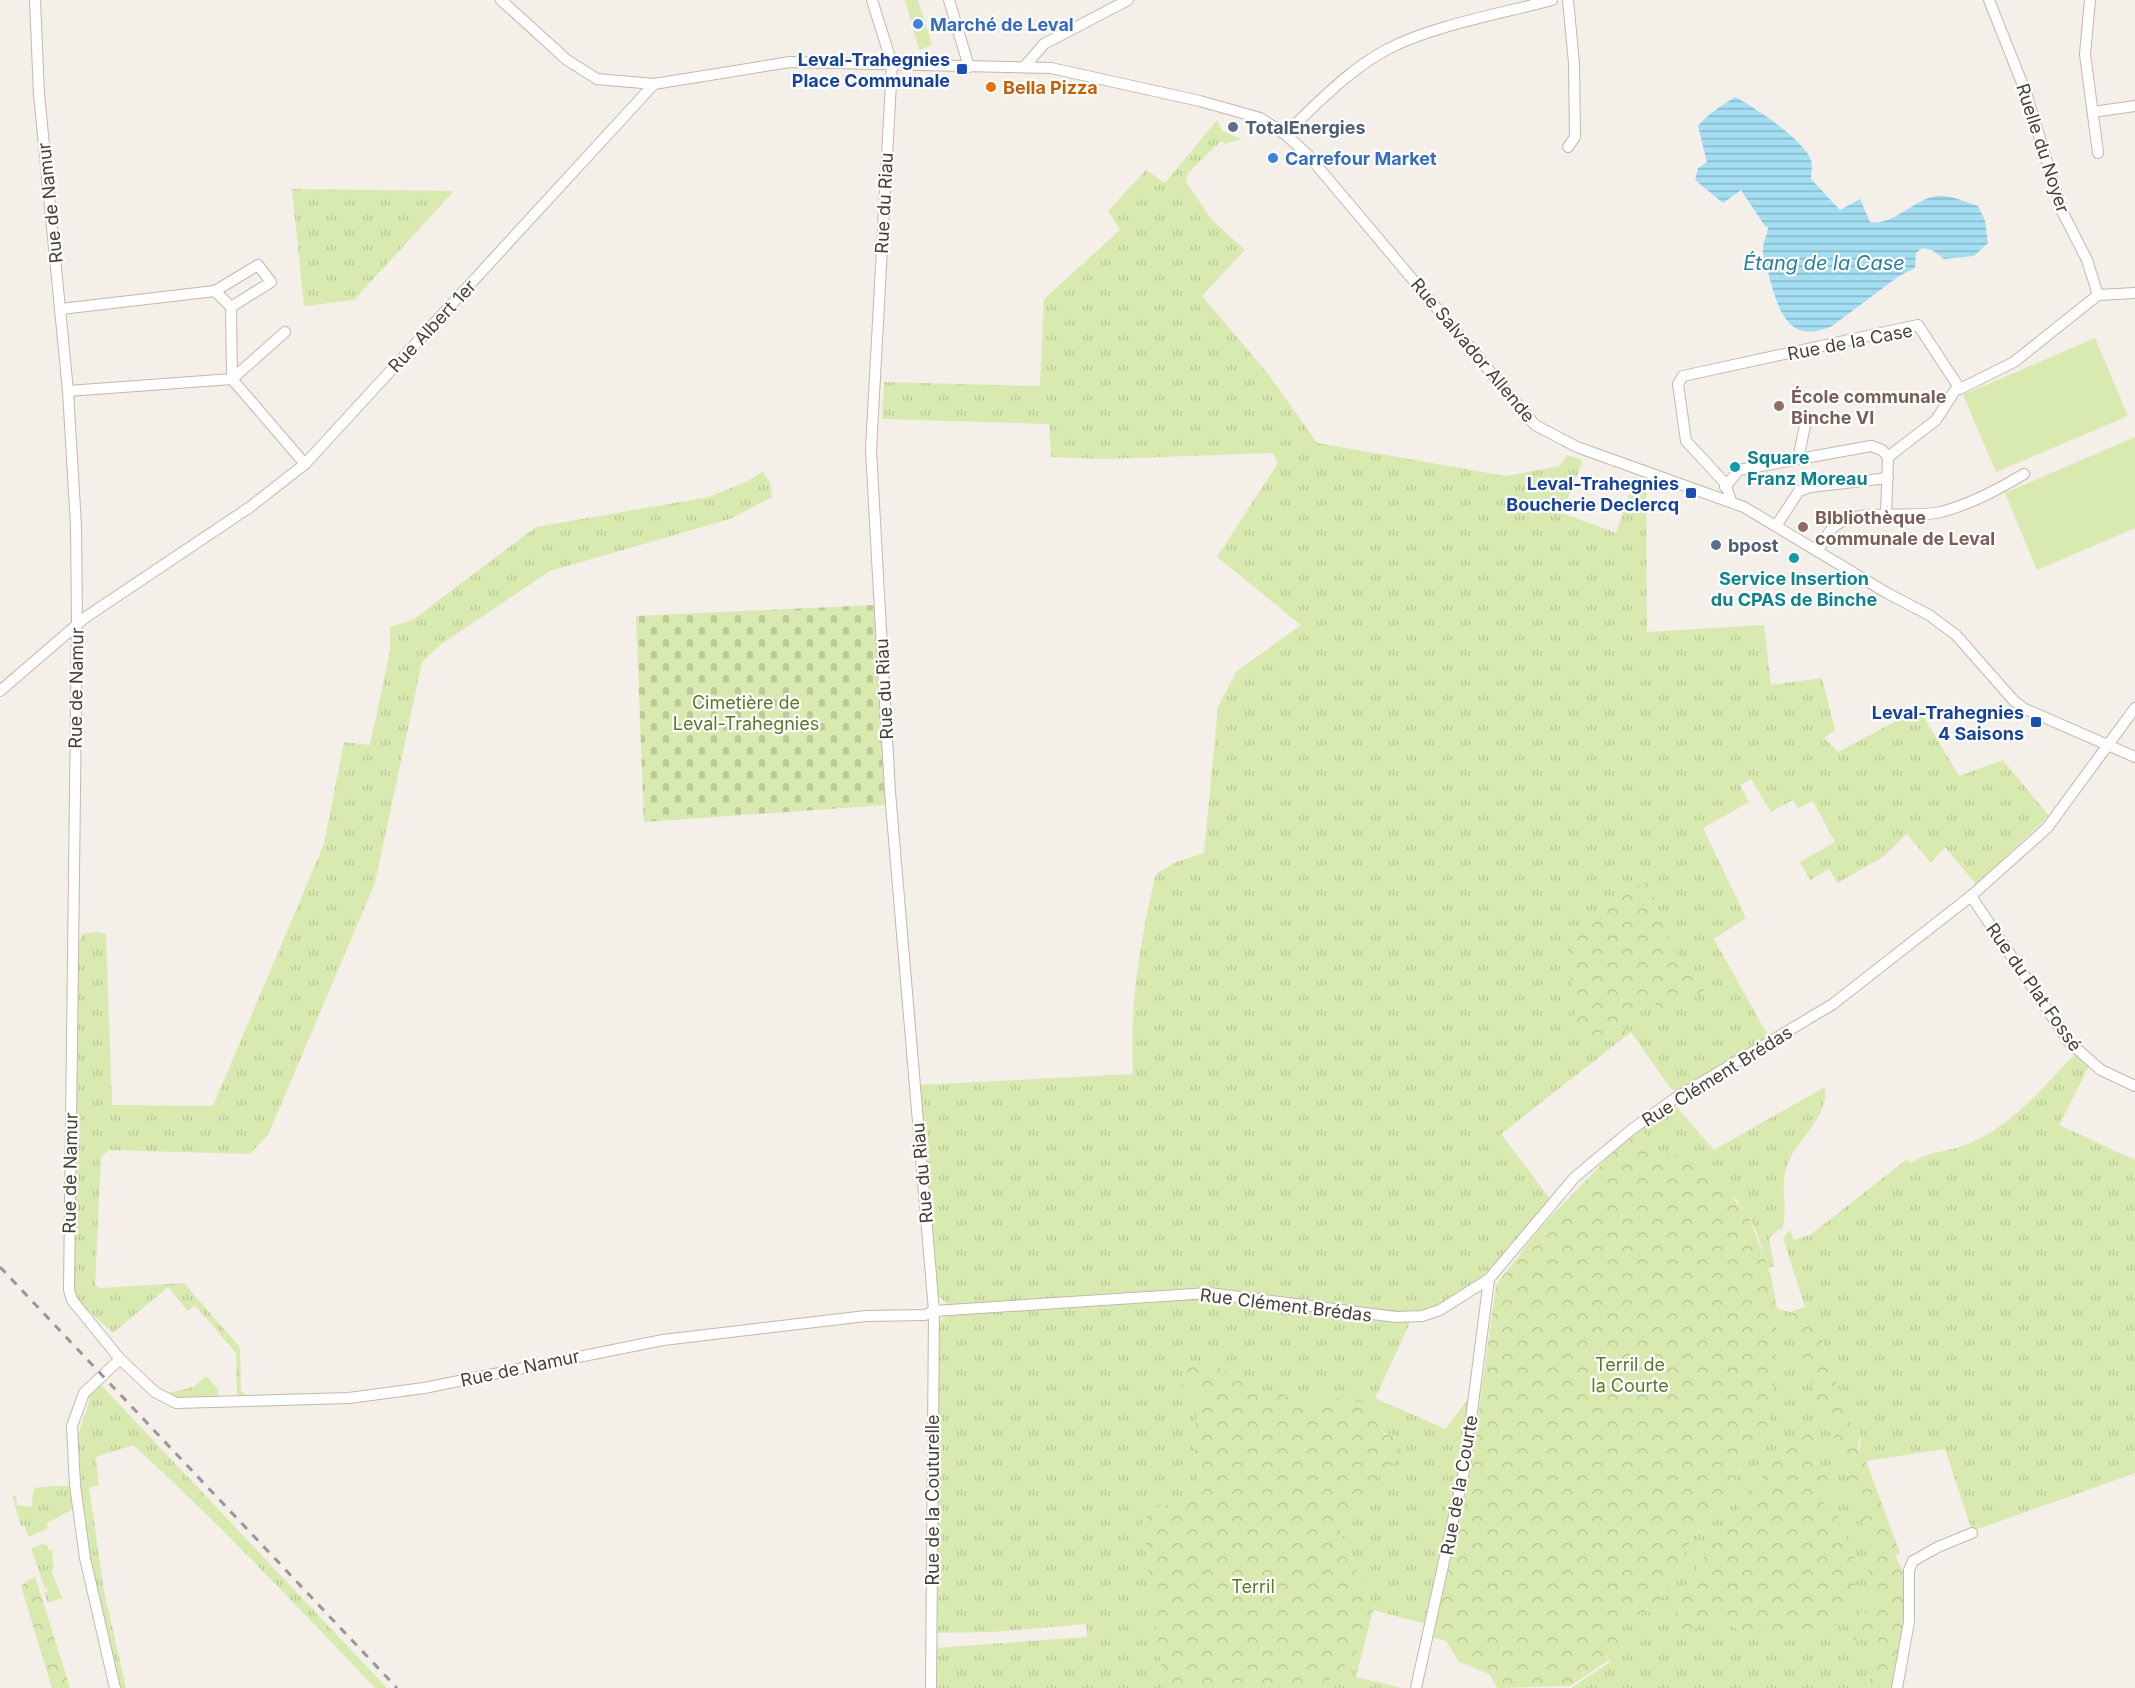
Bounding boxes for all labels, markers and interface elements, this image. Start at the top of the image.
place label: Marché de Leval [930,14,1074,35]
marker: Marché de Leval [911,17,925,31]
place label: Leval-Trahegnies Place Communale [792,49,950,91]
marker: Leval-Trahegnies Place Communale [955,62,969,76]
place label: Bella Pizza [1003,77,1098,98]
marker: Bella Pizza [984,80,998,94]
street label: Ruelle du Noyer [2012,81,2074,216]
place label: TotalEnergies [1245,117,1365,138]
marker: TotalEnergies [1226,120,1240,134]
street label: Rue de Namur [33,141,67,264]
place label: Carrefour Market [1285,148,1437,169]
marker: Carrefour Market [1266,151,1280,165]
street label: Rue du Riau [871,152,897,254]
water label: Étang de la Case [1743,251,1905,275]
street label: Rue Salvador Allende [1407,274,1539,426]
street label: Rue Albert 1er [384,275,480,377]
street label: Rue de la Case [1786,320,1914,364]
place label: École communale Binche VI [1791,386,1947,428]
marker: École communale Binche VI [1772,399,1786,413]
place label: Square Franz Moreau [1747,447,1868,489]
marker: Square Franz Moreau [1728,460,1742,474]
place label: Leval-Trahegnies Boucherie Declercq [1506,473,1679,515]
marker: Leval-Trahegnies Boucherie Declercq [1684,486,1698,500]
place label: BIbliothèque communale de Leval [1815,507,1995,549]
marker: BIbliothèque communale de Leval [1796,520,1810,534]
place label: bpost [1728,535,1779,556]
marker: bpost [1709,538,1723,552]
marker: Service Insertion du CPAS de Binche [1787,551,1801,565]
place label: Service Insertion du CPAS de Binche [1711,568,1877,610]
street label: Rue de Namur [64,627,88,749]
street label: Rue du Riau [871,638,897,740]
park label: Cimetière de Leval-Trahegnies [673,692,819,734]
place label: Leval-Trahegnies 4 Saisons [1872,702,2024,744]
marker: Leval-Trahegnies 4 Saisons [2029,715,2043,729]
street label: Rue du Plat Fossé [1982,919,2086,1055]
street label: Rue Clément Brédas [1638,1021,1796,1131]
street label: Rue de Namur [58,1112,82,1234]
street label: Rue du Riau [907,1122,937,1224]
street label: Rue Clément Brédas [1199,1284,1373,1326]
street label: Rue de Namur [459,1345,582,1391]
park label: Terril de la Courte [1591,1354,1669,1396]
street label: Rue de la Courte [1436,1413,1482,1557]
street label: Rue de la Couturelle [922,1414,943,1586]
park label: Terril [1231,1576,1275,1597]

